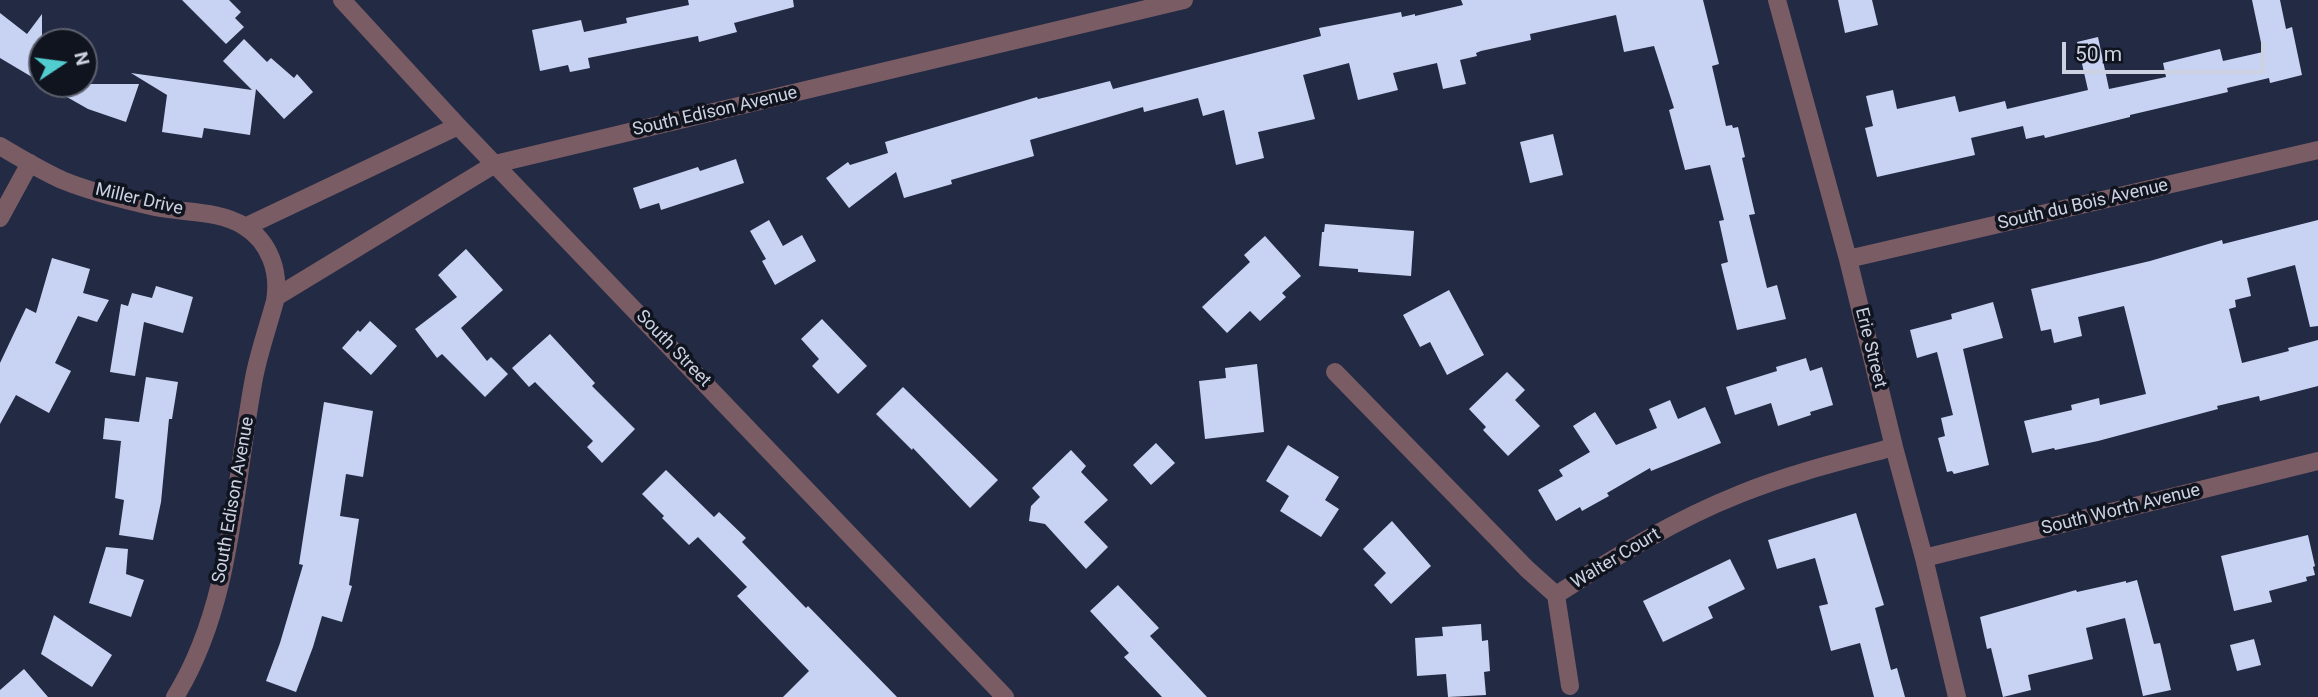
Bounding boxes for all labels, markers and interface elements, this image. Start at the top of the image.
north arrow [28,28,98,98]
scale bar [2066,28,2269,72]
text: 50 m [2075,42,2122,66]
text: N [69,49,95,68]
street label: South Edison Avenue [630,83,800,141]
street label: South du Bois Avenue [1996,175,2170,235]
street label: Miller Drive [93,179,185,221]
street label: South Street [631,306,715,392]
street label: Erie Street [1850,306,1890,390]
street label: South Edison Avenue [209,415,259,585]
street label: South Worth Avenue [2039,480,2203,540]
street label: Walter Court [1568,524,1664,594]

